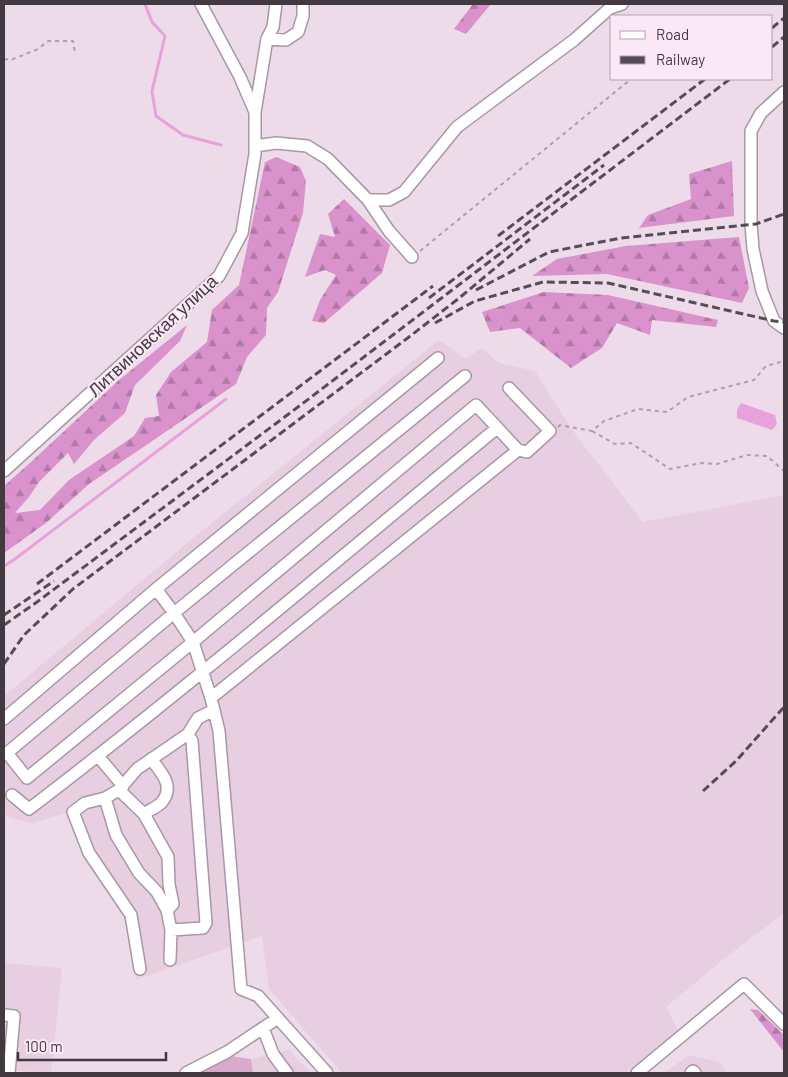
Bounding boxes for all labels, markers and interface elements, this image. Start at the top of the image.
legend [610,15,773,80]
text: Road [656,25,689,43]
text: Railway [656,50,705,68]
street label: Литвиновская улица [83,269,222,401]
scale bar [18,1030,165,1062]
text: 100 m [25,1037,63,1055]

